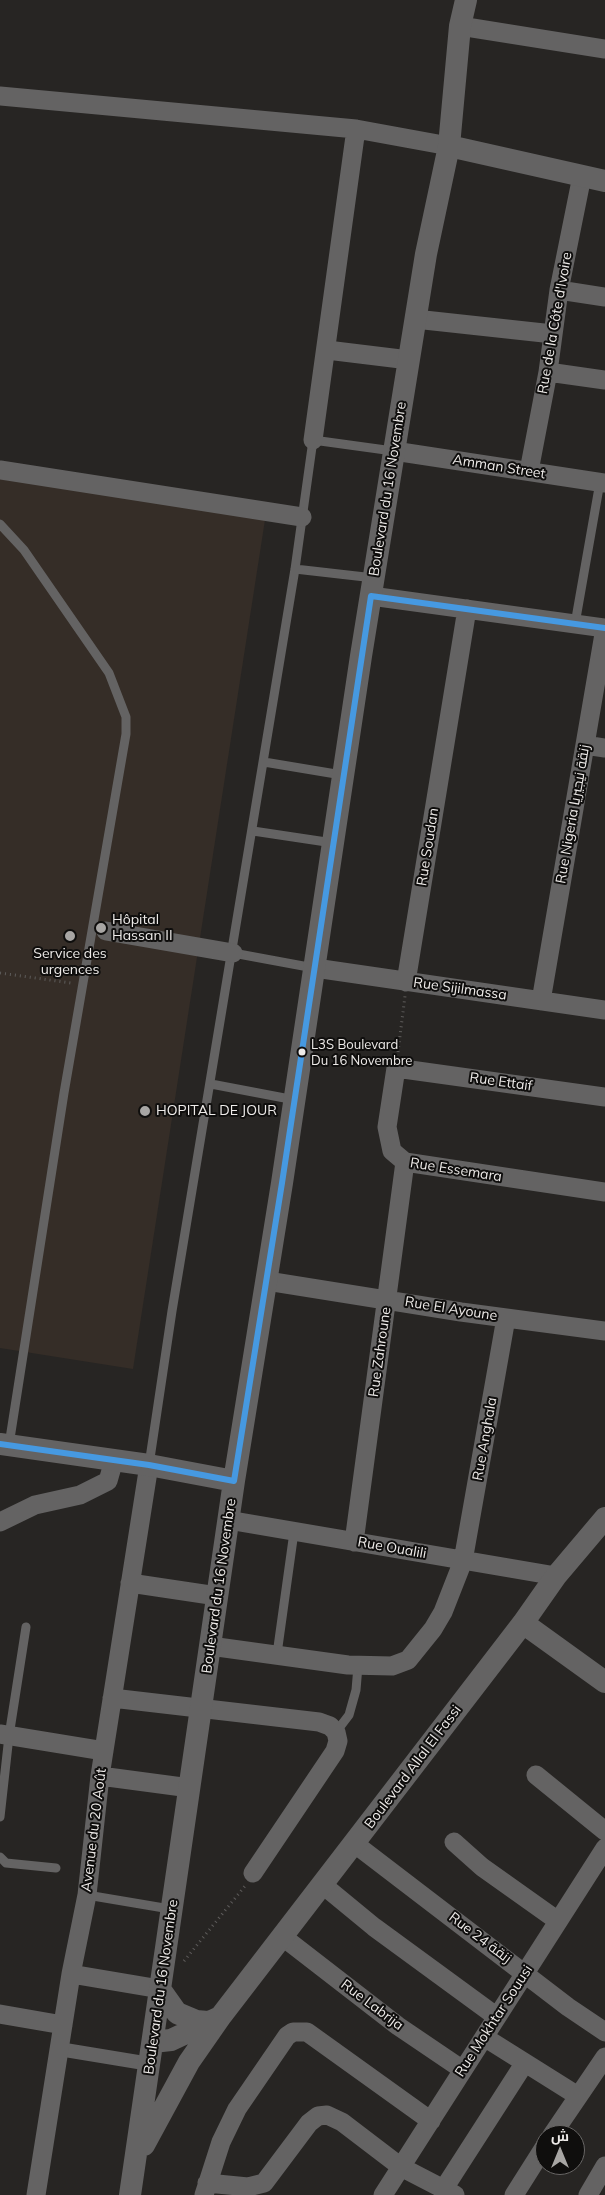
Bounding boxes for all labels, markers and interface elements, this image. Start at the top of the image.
street label: Rue de la Côte d'Ivoire [534,251,576,395]
street label: Boulevard du 16 Novembre [366,401,410,577]
street label: Amman Street [451,451,547,483]
street label: Rue Nigeria زنقة نيجيريا [552,743,594,885]
street label: Rue Soudan [414,807,442,887]
place label: Hôpital Hassan II [112,912,173,944]
marker: Hôpital Hassan II [94,921,108,935]
marker: Service des urgences [63,929,77,943]
place label: Service des urgences [33,946,107,979]
street label: Rue Sijilmassa [412,974,508,1004]
place label: L3S Boulevard Du 16 Novembre [311,1037,412,1068]
marker: L3S Boulevard Du 16 Novembre [297,1047,307,1057]
street label: Rue Ettaif [468,1069,534,1095]
place label: HOPITAL DE JOUR [156,1103,277,1119]
marker: HOPITAL DE JOUR [138,1104,152,1118]
street label: Rue Essemara [409,1154,503,1186]
street label: Rue El Ayoune [404,1293,498,1325]
street label: Rue Zahroune [365,1306,395,1398]
street label: Rue Anghala [469,1396,501,1482]
street label: Boulevard du 16 Novembre [198,1498,240,1674]
street label: Rue Oualili [356,1534,428,1562]
street label: Boulevard Allal El Fassi [361,1702,465,1832]
street label: Avenue du 20 Août [78,1767,110,1893]
street label: Boulevard du 16 Novembre [140,1899,182,2075]
street label: Rue 24 زنقة [445,1909,515,1967]
street label: Rue Mokhtar Souusi [452,1962,536,2080]
street label: Rue Labrija [338,1976,406,2034]
north arrow [535,2125,585,2175]
text: ش [551,2127,569,2145]

